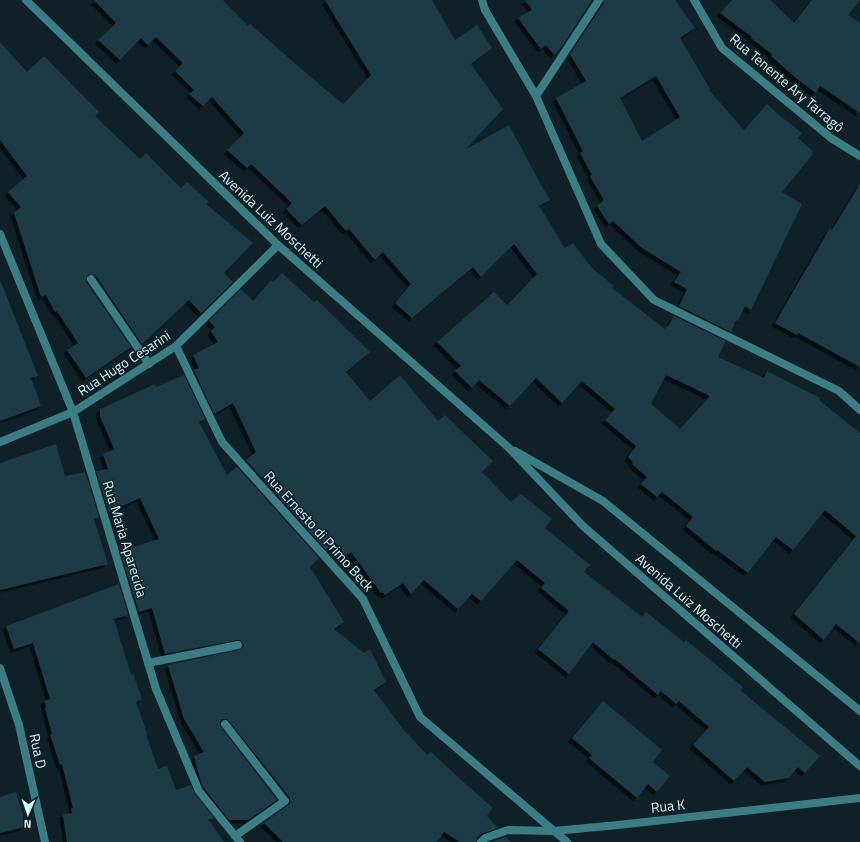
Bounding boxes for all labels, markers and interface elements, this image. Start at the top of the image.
street label: Rua Tenente Ary Tarragô [725,28,849,137]
street label: Avenida Luiz Moschetti [215,165,328,273]
street label: Rua Hugo Cesarini [73,325,174,401]
street label: Rua Ernesto di Primo Beck [260,466,379,596]
street label: Rua Maria Aparecida [98,478,153,600]
street label: Avenida Luiz Moschetti [631,548,747,653]
street label: Rua D [25,732,52,770]
street label: Rua K [650,793,686,818]
north arrow [8,794,48,834]
text: N [24,816,32,832]

